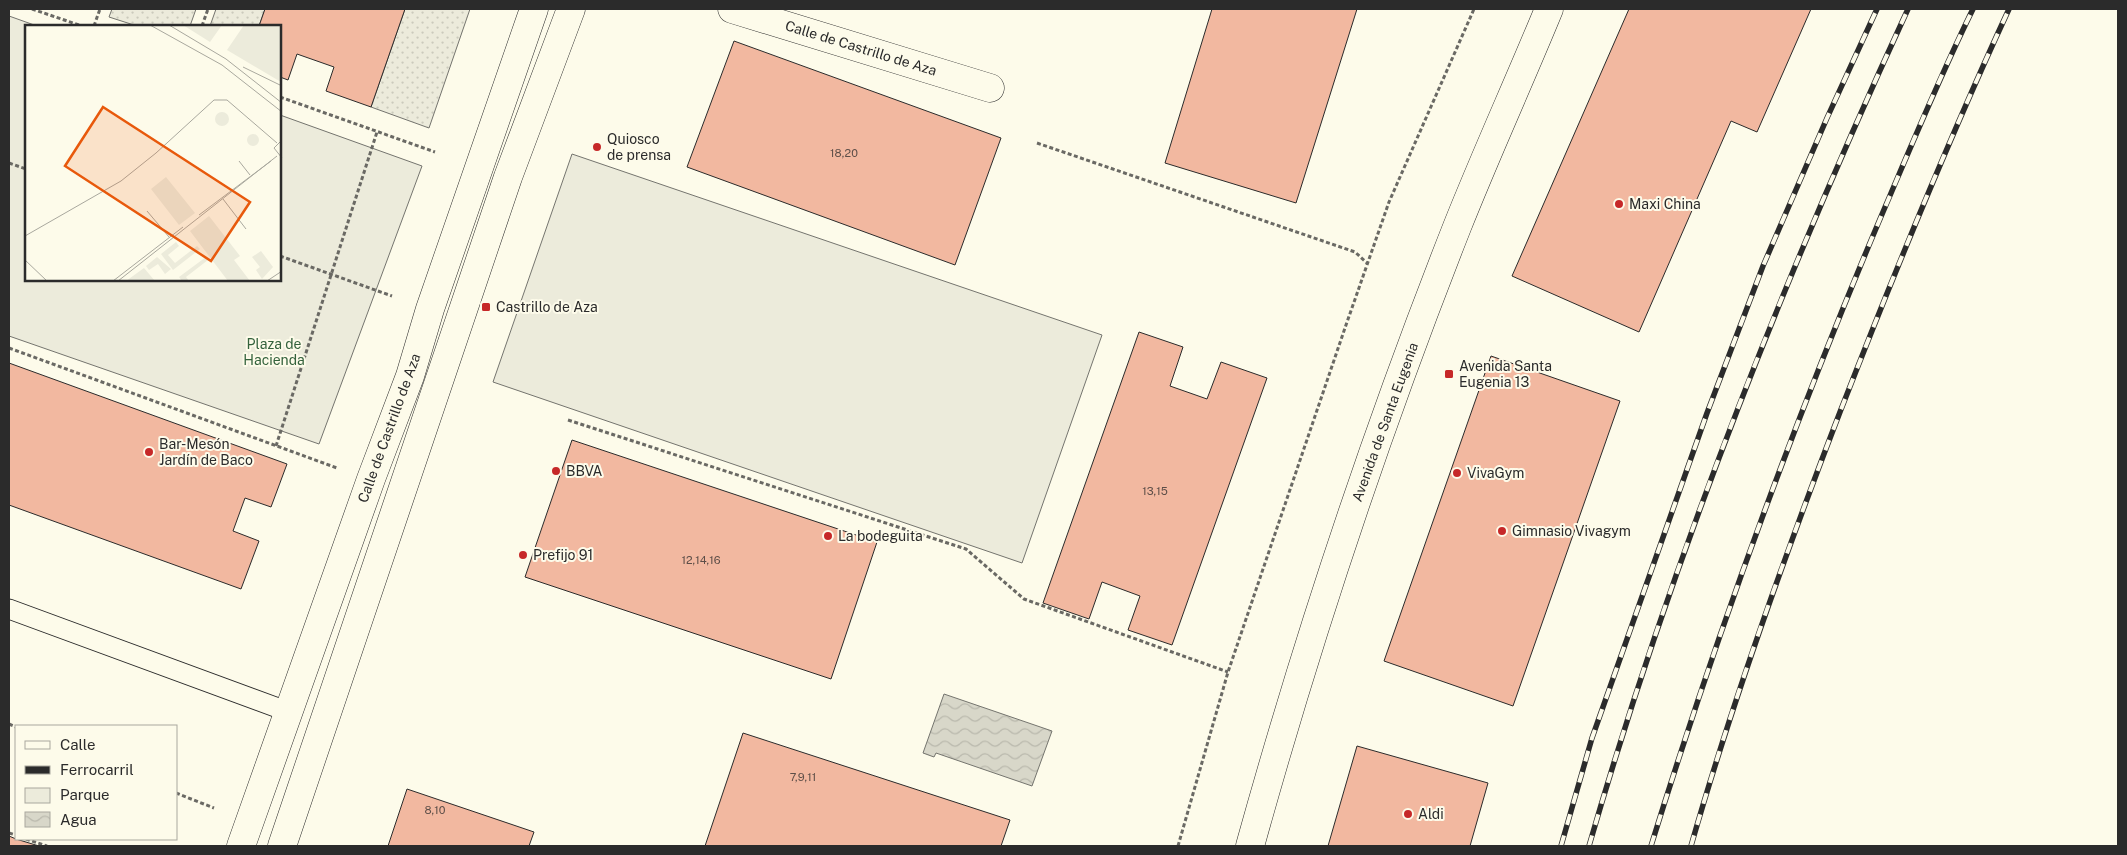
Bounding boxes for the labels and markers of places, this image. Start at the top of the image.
place label: Quiosco de prensa [607,131,671,163]
marker: Quiosco de prensa [591,141,603,153]
place label: Maxi China [1629,196,1701,212]
marker: Maxi China [1613,198,1625,210]
place label: Castrillo de Aza [496,299,598,315]
marker: Castrillo de Aza [480,301,492,313]
place label: Avenida Santa Eugenia 13 [1459,358,1552,390]
marker: Avenida Santa Eugenia 13 [1443,368,1455,380]
place label: Bar-Mesón Jardín de Baco [159,436,253,468]
marker: Bar-Mesón Jardín de Baco [143,446,155,458]
place label: BBVA [566,463,602,479]
marker: BBVA [550,465,562,477]
place label: VivaGym [1467,465,1524,481]
marker: VivaGym [1451,467,1463,479]
place label: Gimnasio Vivagym [1512,523,1631,539]
marker: Gimnasio Vivagym [1496,525,1508,537]
place label: La bodeguita [838,528,923,544]
marker: La bodeguita [822,530,834,542]
place label: Prefijo 91 [533,547,593,563]
marker: Prefijo 91 [517,549,529,561]
place label: Aldi [1418,806,1444,822]
marker: Aldi [1402,808,1414,820]

